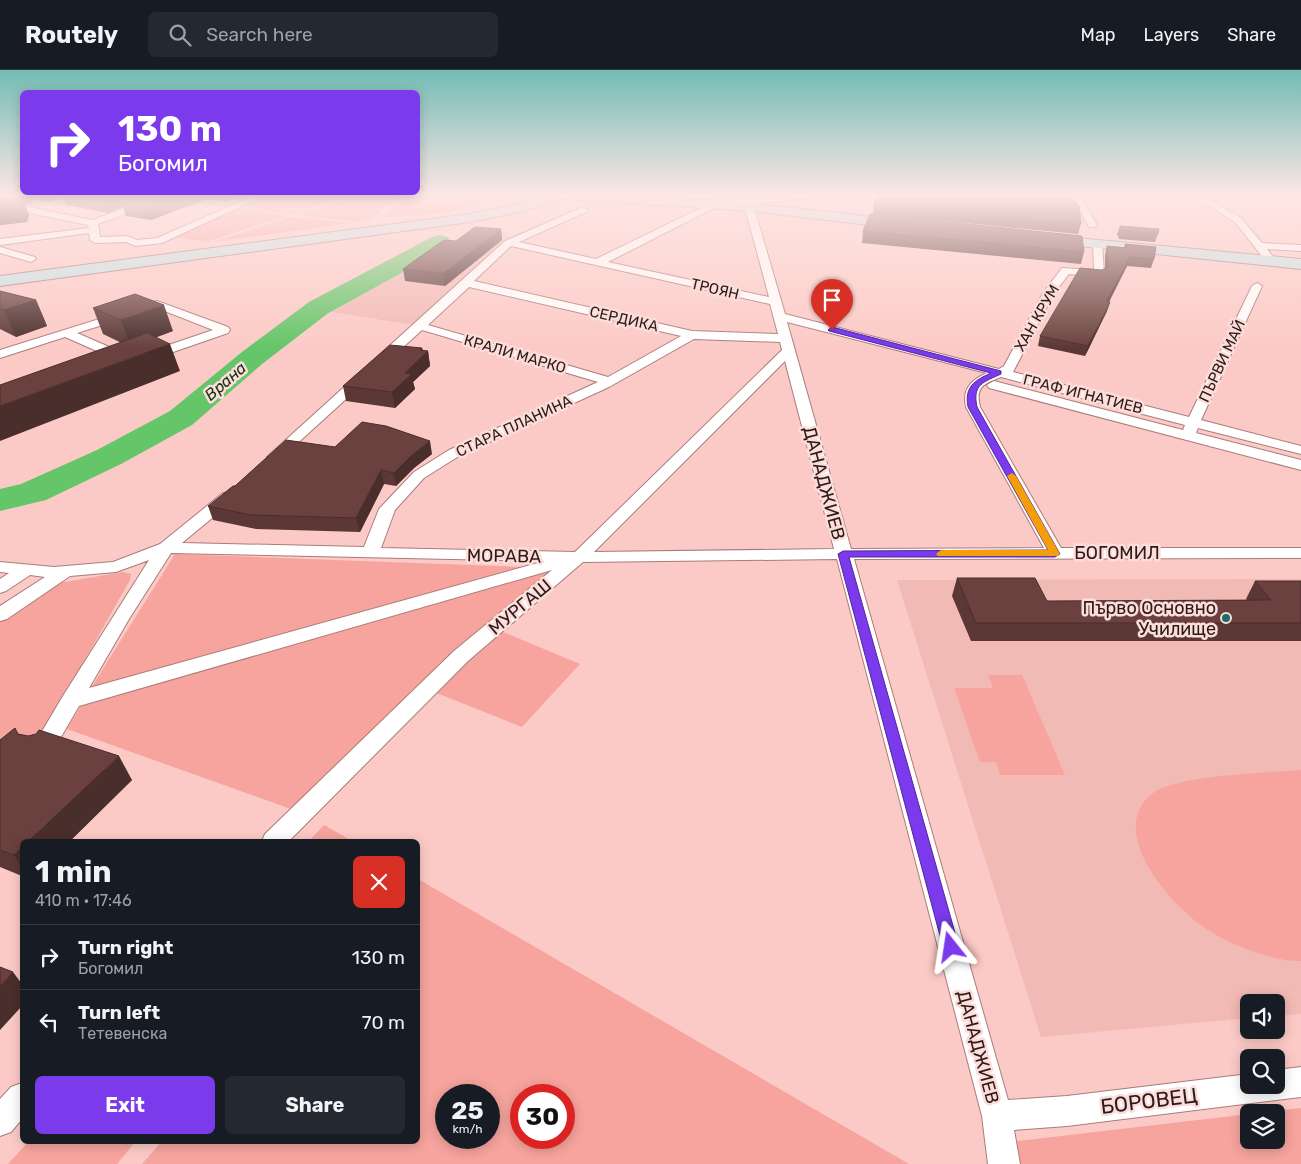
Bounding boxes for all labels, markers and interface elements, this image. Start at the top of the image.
search box [148,12,498,57]
text: Routely [25,21,118,49]
icon: search [166,21,194,49]
text: Search here [206,23,313,46]
text: Map [1081,24,1116,46]
text: Layers [1144,24,1199,46]
text: Share [1227,24,1276,46]
text: 130 m [118,108,222,150]
icon: right [35,110,100,175]
text: Богомил [118,150,208,177]
street label: ТРОЯН [689,275,741,303]
pin [811,279,853,330]
street label: ХАН КРУМ [1011,281,1063,355]
icon: arrive [818,286,846,314]
street label: СЕРДИКА [588,302,660,336]
street label: ПЪРВИ МАЙ [1195,317,1249,405]
street label: КРАЛИ МАРКО [462,331,568,377]
water label: Врана [201,358,250,405]
street label: ГРАФ ИГНАТИЕВ [1021,370,1145,418]
street label: СТАРА ПЛАНИНА [453,391,575,461]
street label: ДАНАДЖИЕВ [798,424,850,542]
street label: БОГОМИЛ [1074,542,1160,564]
street label: МОРАВА [467,544,541,568]
street label: МУРГАШ [484,574,556,640]
place label: Първо Основно Училище [1082,597,1216,640]
marker: Първо Основно Училище [1220,612,1232,624]
text: 1 min [35,854,112,890]
button: close [353,856,405,908]
text: 410 m · 17:46 [35,891,132,910]
position arrow [924,920,976,972]
text: Turn right [78,936,173,959]
icon: right [35,943,63,971]
text: 130 m [352,946,405,969]
text: Богомил [78,959,143,978]
street label: ДАНАДЖИЕВ [952,988,1004,1106]
map controls [1240,994,1285,1149]
button: sound [1240,994,1285,1039]
text: Turn left [78,1001,160,1024]
icon: left [35,1008,63,1036]
text: 70 m [362,1011,405,1034]
text: Тетевенска [78,1024,167,1043]
button: search [1240,1049,1285,1094]
button: Exit [35,1076,215,1134]
button: Share [225,1076,405,1134]
street label: БОРОВЕЦ [1099,1082,1199,1119]
speed limit sign: 30 [510,1084,575,1149]
text: 25 [451,1096,484,1125]
button: layers [1240,1104,1285,1149]
text: km/h [453,1122,482,1136]

